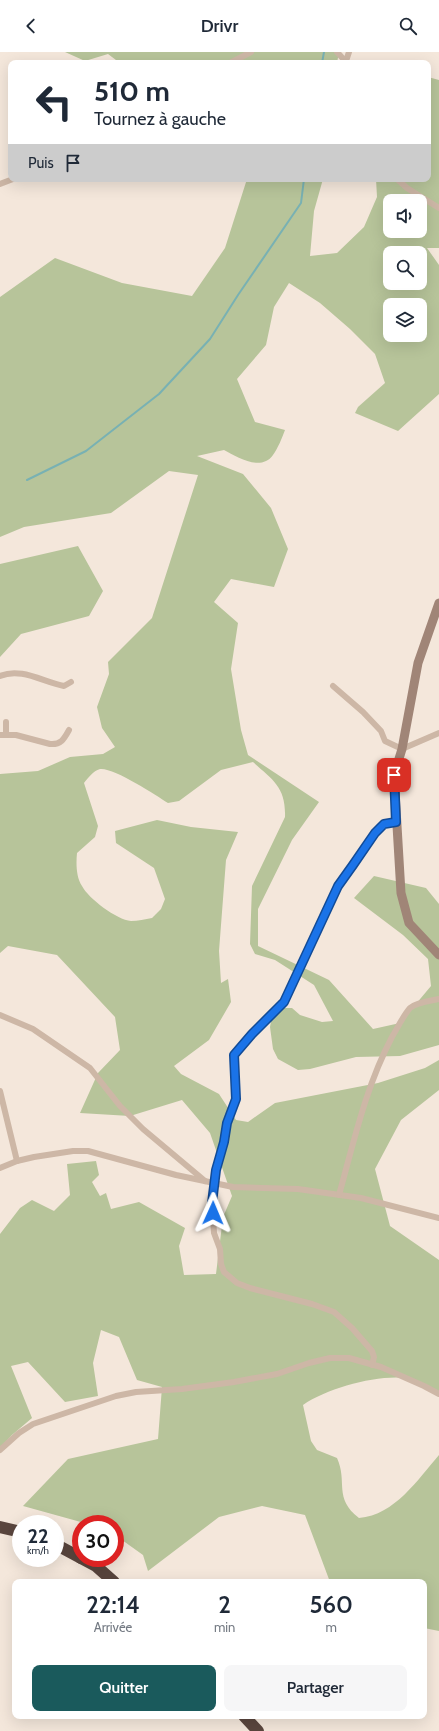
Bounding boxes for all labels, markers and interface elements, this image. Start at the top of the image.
icon: back [20,15,42,37]
text: Drivr [201,15,238,37]
icon: search [397,15,419,37]
text: 510 m [94,74,170,108]
icon: left [28,76,80,128]
text: Tournez à gauche [94,108,226,130]
icon: arrive [62,152,84,174]
text: Puis [28,154,54,172]
map controls [383,194,427,342]
button: sound [383,194,427,238]
button: search [383,246,427,290]
button: layers [383,298,427,342]
pin [377,758,411,792]
icon: arrive [383,764,405,786]
position arrow [192,1192,234,1234]
speed limit sign: 30 [72,1515,124,1567]
text: 22 [27,1524,49,1548]
text: km/h [27,1544,49,1557]
text: 22:14 [86,1590,140,1619]
text: 2 [218,1590,231,1619]
text: 560 [309,1590,353,1619]
text: Arrivée [94,1619,132,1635]
text: min [214,1619,235,1635]
text: m [325,1619,337,1635]
button: Quitter [32,1665,216,1711]
button: Partager [224,1665,407,1711]

